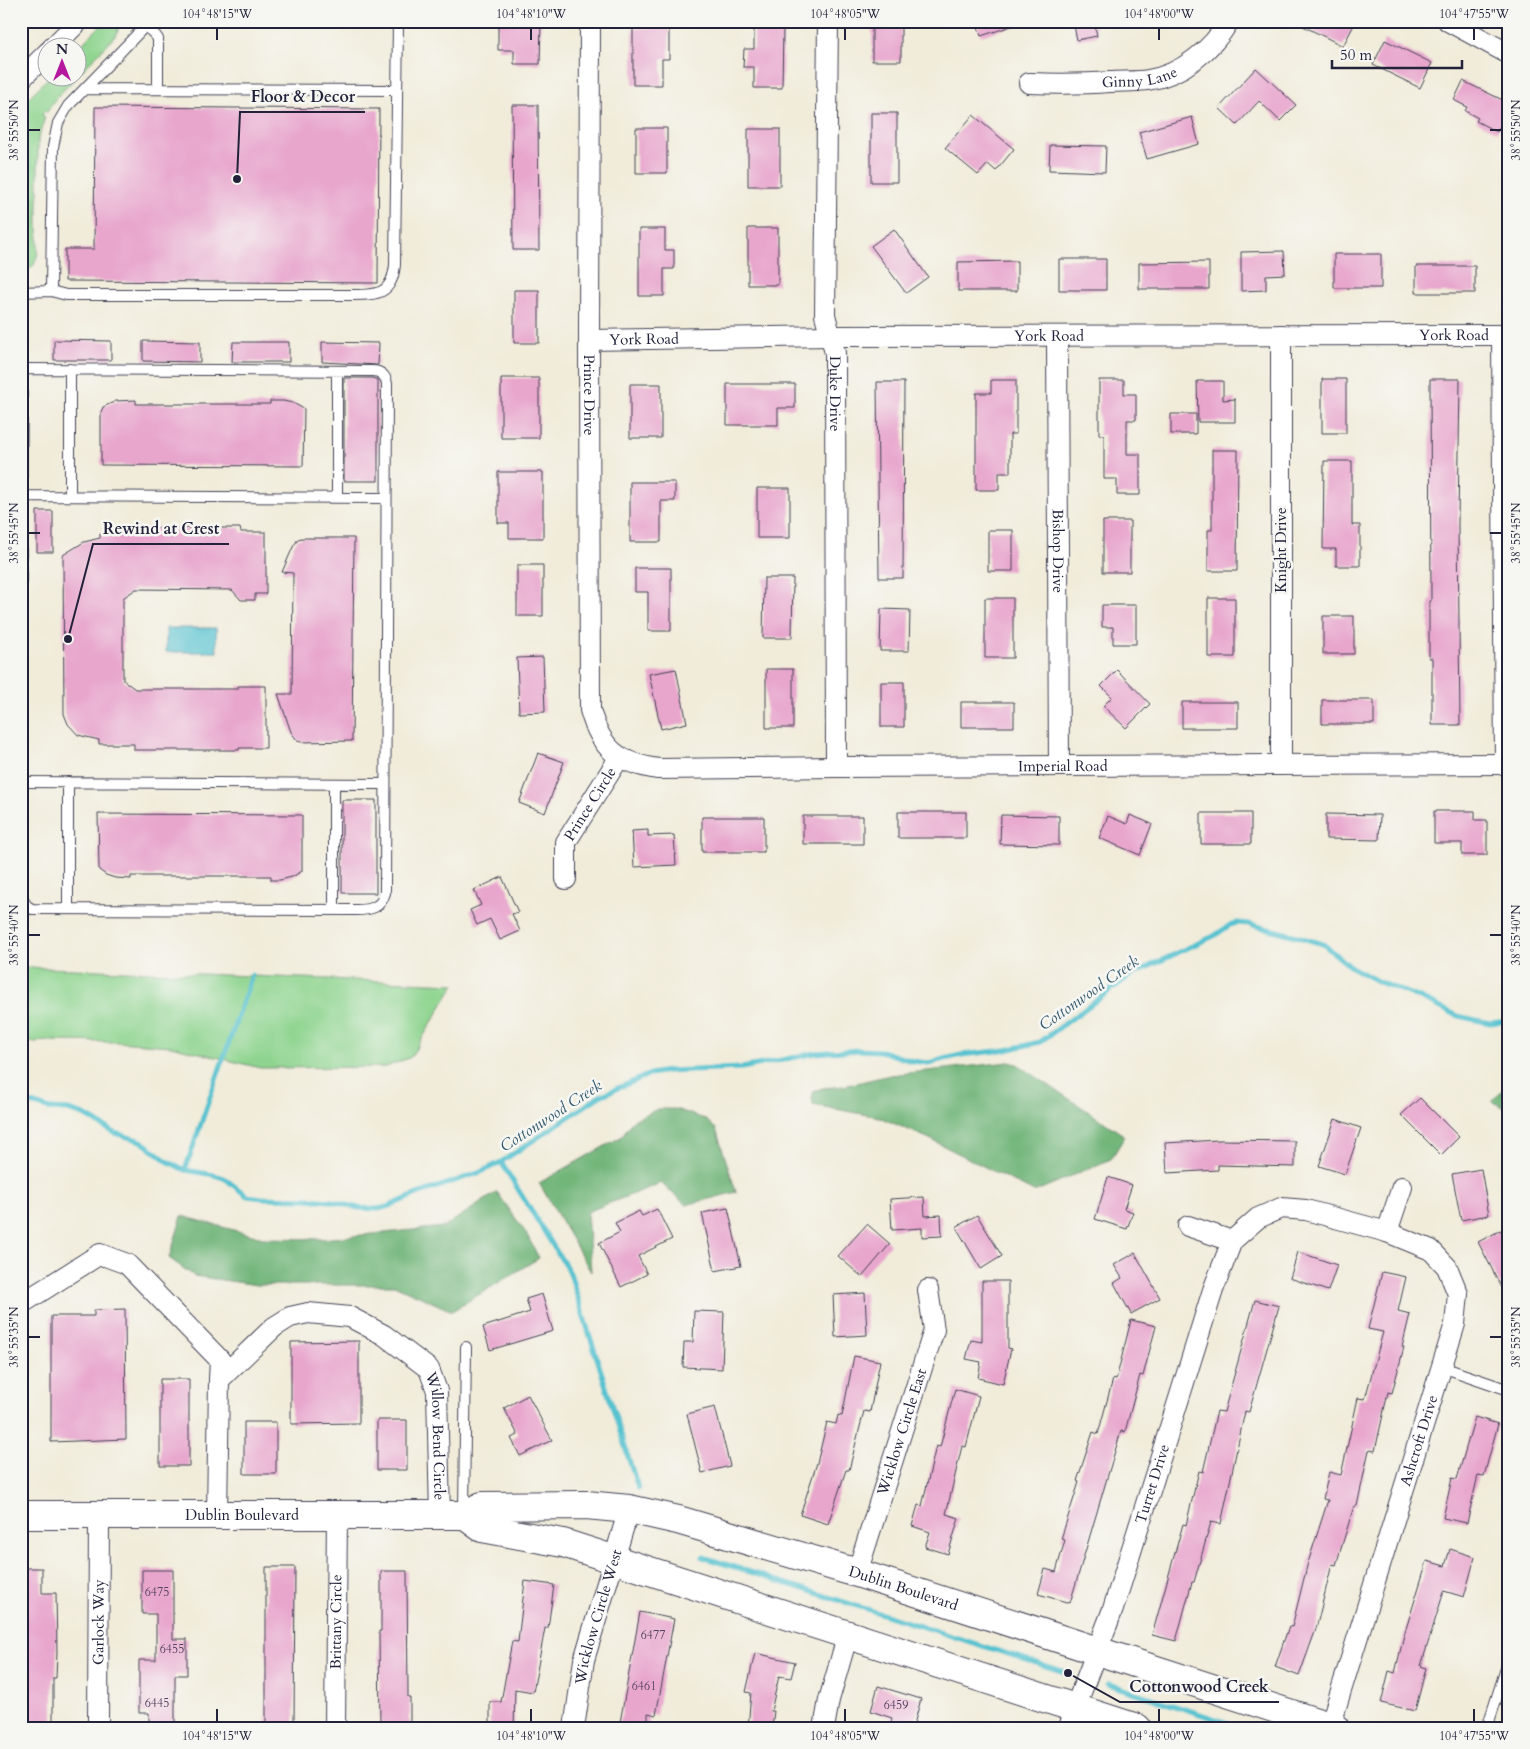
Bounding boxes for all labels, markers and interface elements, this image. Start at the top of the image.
text: 104°48'15"W [182,6,253,22]
text: 104°48'10"W [496,6,567,22]
text: 104°48'05"W [810,6,881,22]
text: 104°48'00"W [1124,6,1195,22]
text: 104°47'55"W [1439,6,1510,22]
north arrow [38,38,88,88]
scale bar [1332,38,1462,70]
text: N [56,40,68,59]
text: 50 m [1340,45,1372,65]
street label: Ginny Lane [1101,62,1181,93]
callout: Floor & Decor [240,81,365,112]
text: Floor & Decor [251,86,356,108]
text: 38°55'50"N [6,99,22,160]
text: 38°55'50"N [1508,99,1524,160]
street label: York Road [1419,325,1489,345]
street label: York Road [1014,326,1084,346]
street label: York Road [609,329,679,350]
street label: Prince Drive [579,354,599,436]
street label: Duke Drive [825,356,845,432]
text: 38°55'45"N [6,502,22,563]
text: 38°55'45"N [1508,502,1524,563]
street label: Knight Drive [1271,507,1291,593]
street label: Bishop Drive [1048,509,1068,593]
callout: Rewind at Crest [93,513,229,544]
text: Rewind at Crest [103,518,220,540]
street label: Imperial Road [1018,756,1108,776]
street label: Prince Circle [559,763,621,845]
text: 38°55'40"N [6,904,22,965]
text: 38°55'40"N [1508,904,1524,965]
water label: Cottonwood Creek [1035,950,1144,1036]
water label: Cottonwood Creek [496,1075,606,1157]
text: 38°55'35"N [6,1306,22,1367]
text: 38°55'35"N [1508,1306,1524,1367]
street label: Wicklow Circle East [872,1366,931,1499]
street label: Willow Bend Circle [421,1368,450,1501]
street label: Ashcroft Drive [1395,1392,1442,1488]
street label: Turret Drive [1130,1442,1174,1526]
street label: Dublin Boulevard [185,1505,299,1525]
street label: Wicklow Circle West [570,1547,627,1687]
street label: Dublin Boulevard [846,1561,961,1615]
street label: Brittany Circle [326,1574,346,1670]
street label: Garlock Way [88,1579,109,1665]
house number: 6475 [145,1584,169,1600]
house number: 6477 [641,1627,665,1643]
house number: 6455 [160,1641,184,1657]
callout: Cottonwood Creek [1120,1671,1279,1702]
text: Cottonwood Creek [1129,1676,1269,1698]
house number: 6461 [632,1678,656,1694]
house number: 6445 [145,1695,169,1711]
house number: 6459 [884,1697,908,1713]
text: 104°48'15"W [182,1728,253,1744]
text: 104°48'10"W [496,1728,567,1744]
text: 104°48'05"W [810,1728,881,1744]
text: 104°48'00"W [1124,1728,1195,1744]
text: 104°47'55"W [1439,1728,1510,1744]

